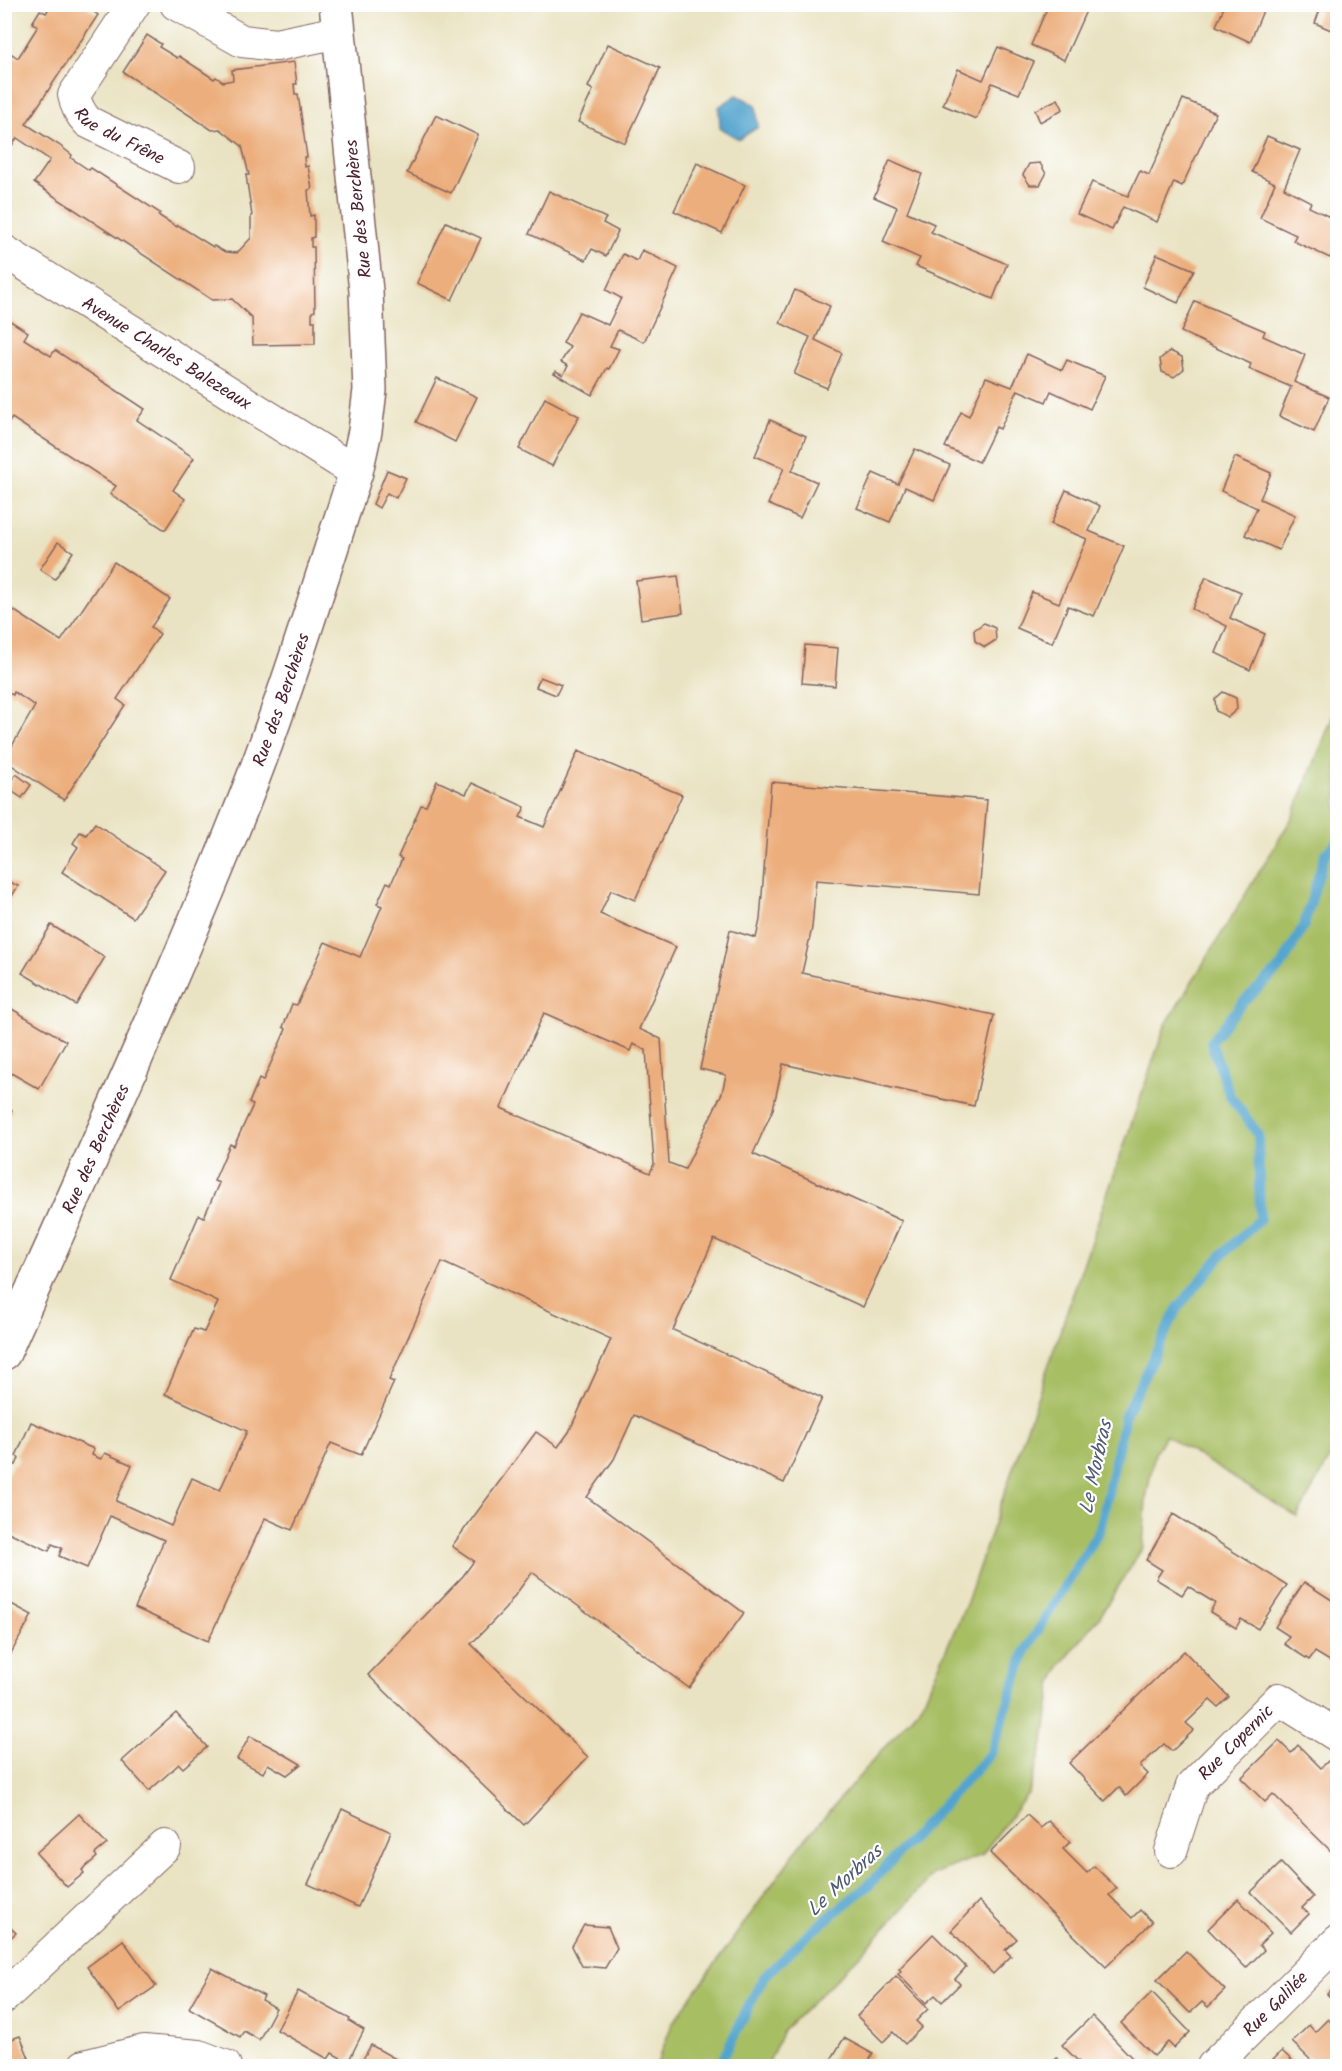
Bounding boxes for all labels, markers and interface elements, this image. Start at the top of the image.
street label: Rue du Frêne [65,102,169,174]
street label: Rue des Berchères [338,138,381,280]
street label: Avenue Charles Balezeaux [75,290,257,419]
street label: Rue des Berchères [246,629,319,771]
street label: Rue des Berchères [55,1079,139,1219]
water label: Le Morbras [1071,1415,1123,1517]
street label: Rue Copernic [1192,1699,1282,1788]
water label: Le Morbras [800,1836,893,1925]
street label: Rue Galilée [1237,1965,1316,2044]

